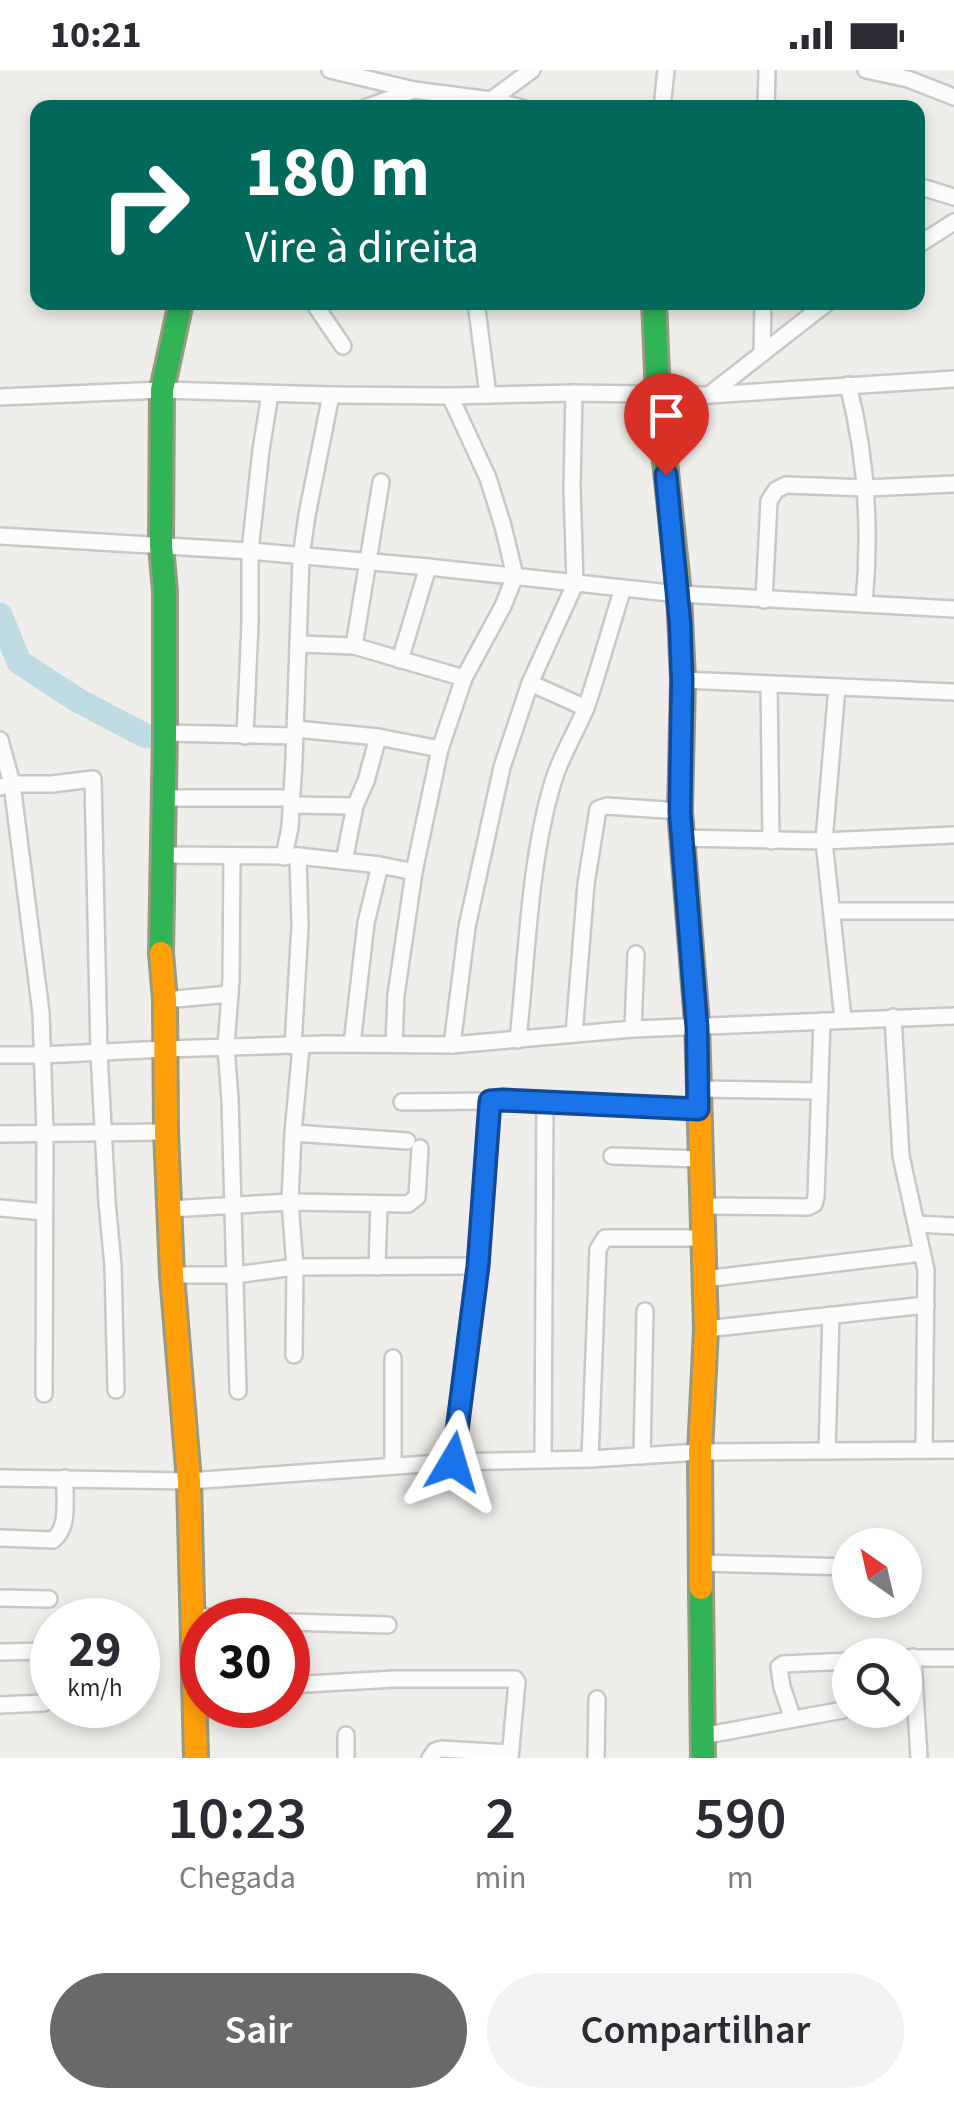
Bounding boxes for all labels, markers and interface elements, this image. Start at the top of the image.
text: 10:21 [50,8,142,62]
text: 180 m [245,123,430,223]
icon: right [80,140,210,270]
text: Vire à direita [245,216,479,280]
pin [624,373,709,476]
icon: arrive [639,388,694,443]
position arrow [401,1410,505,1514]
north arrow [832,1528,922,1618]
map controls [832,1528,922,1728]
speed limit sign: 30 [180,1598,310,1728]
text: 29 [69,1615,121,1686]
button: search [832,1638,922,1728]
text: km/h [67,1670,123,1706]
text: 10:23 [168,1777,307,1862]
text: 2 [485,1777,516,1862]
text: 590 [694,1777,786,1862]
text: Chegada [179,1855,296,1901]
text: min [475,1855,527,1901]
text: m [727,1855,754,1901]
button: Sair [50,1973,467,2088]
button: Compartilhar [487,1973,904,2088]

